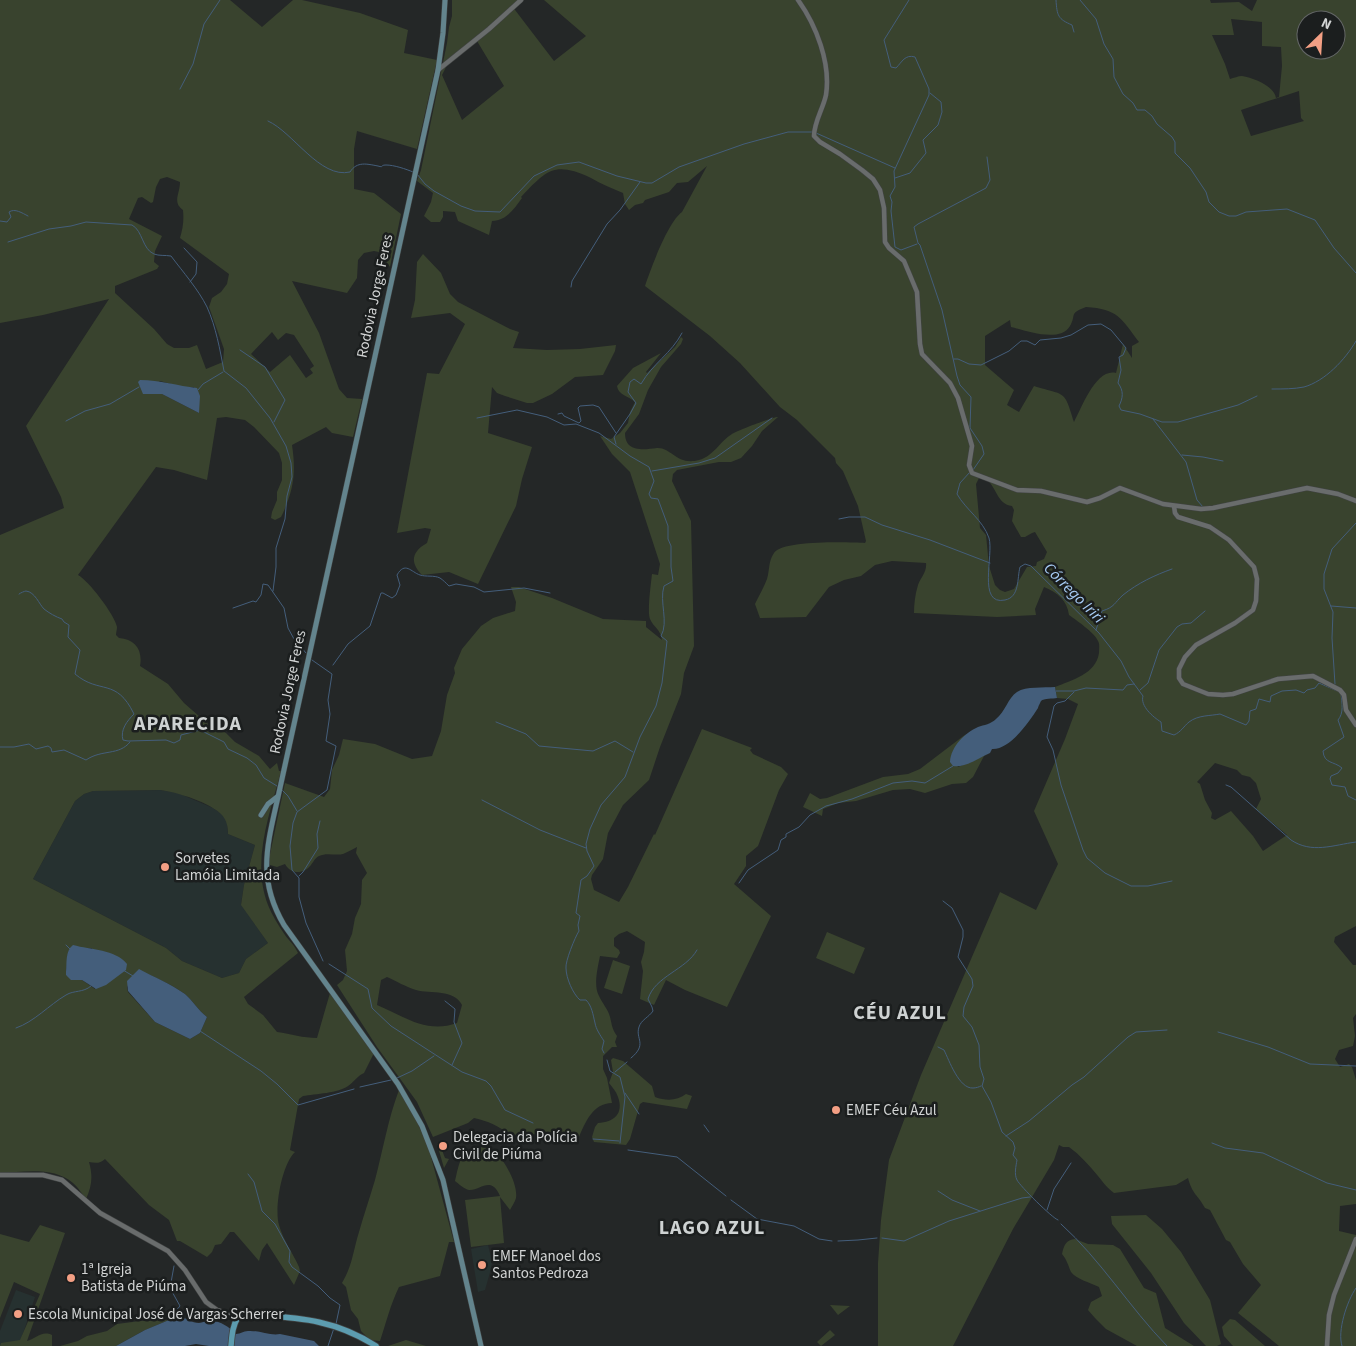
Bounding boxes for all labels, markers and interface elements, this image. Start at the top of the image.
north arrow [1296,10,1346,60]
text: N [1318,13,1335,35]
street label: Rodovia Jorge Feres [352,232,398,360]
water label: Córrego Iriri [1039,558,1109,628]
street label: Rodovia Jorge Feres [265,628,311,756]
district label: APARECIDA [133,710,242,738]
place label: Sorvetes Lamóia Limitada [175,848,280,886]
marker: Sorvetes Lamóia Limitada [159,861,171,873]
district label: CÉU AZUL [853,999,947,1027]
place label: EMEF Céu Azul [846,1100,937,1121]
marker: EMEF Céu Azul [830,1104,842,1116]
place label: Delegacia da Polícia Civil de Piúma [453,1127,578,1165]
marker: Delegacia da Polícia Civil de Piúma [437,1140,449,1152]
district label: LAGO AZUL [659,1214,765,1242]
place label: EMEF Manoel dos Santos Pedroza [492,1246,601,1284]
place label: 1ª Igreja Batista de Piúma [81,1259,186,1297]
marker: EMEF Manoel dos Santos Pedroza [476,1259,488,1271]
marker: 1ª Igreja Batista de Piúma [65,1272,77,1284]
place label: Escola Municipal José de Vargas Scherrer [28,1304,284,1325]
marker: Escola Municipal José de Vargas Scherrer [12,1308,24,1320]

